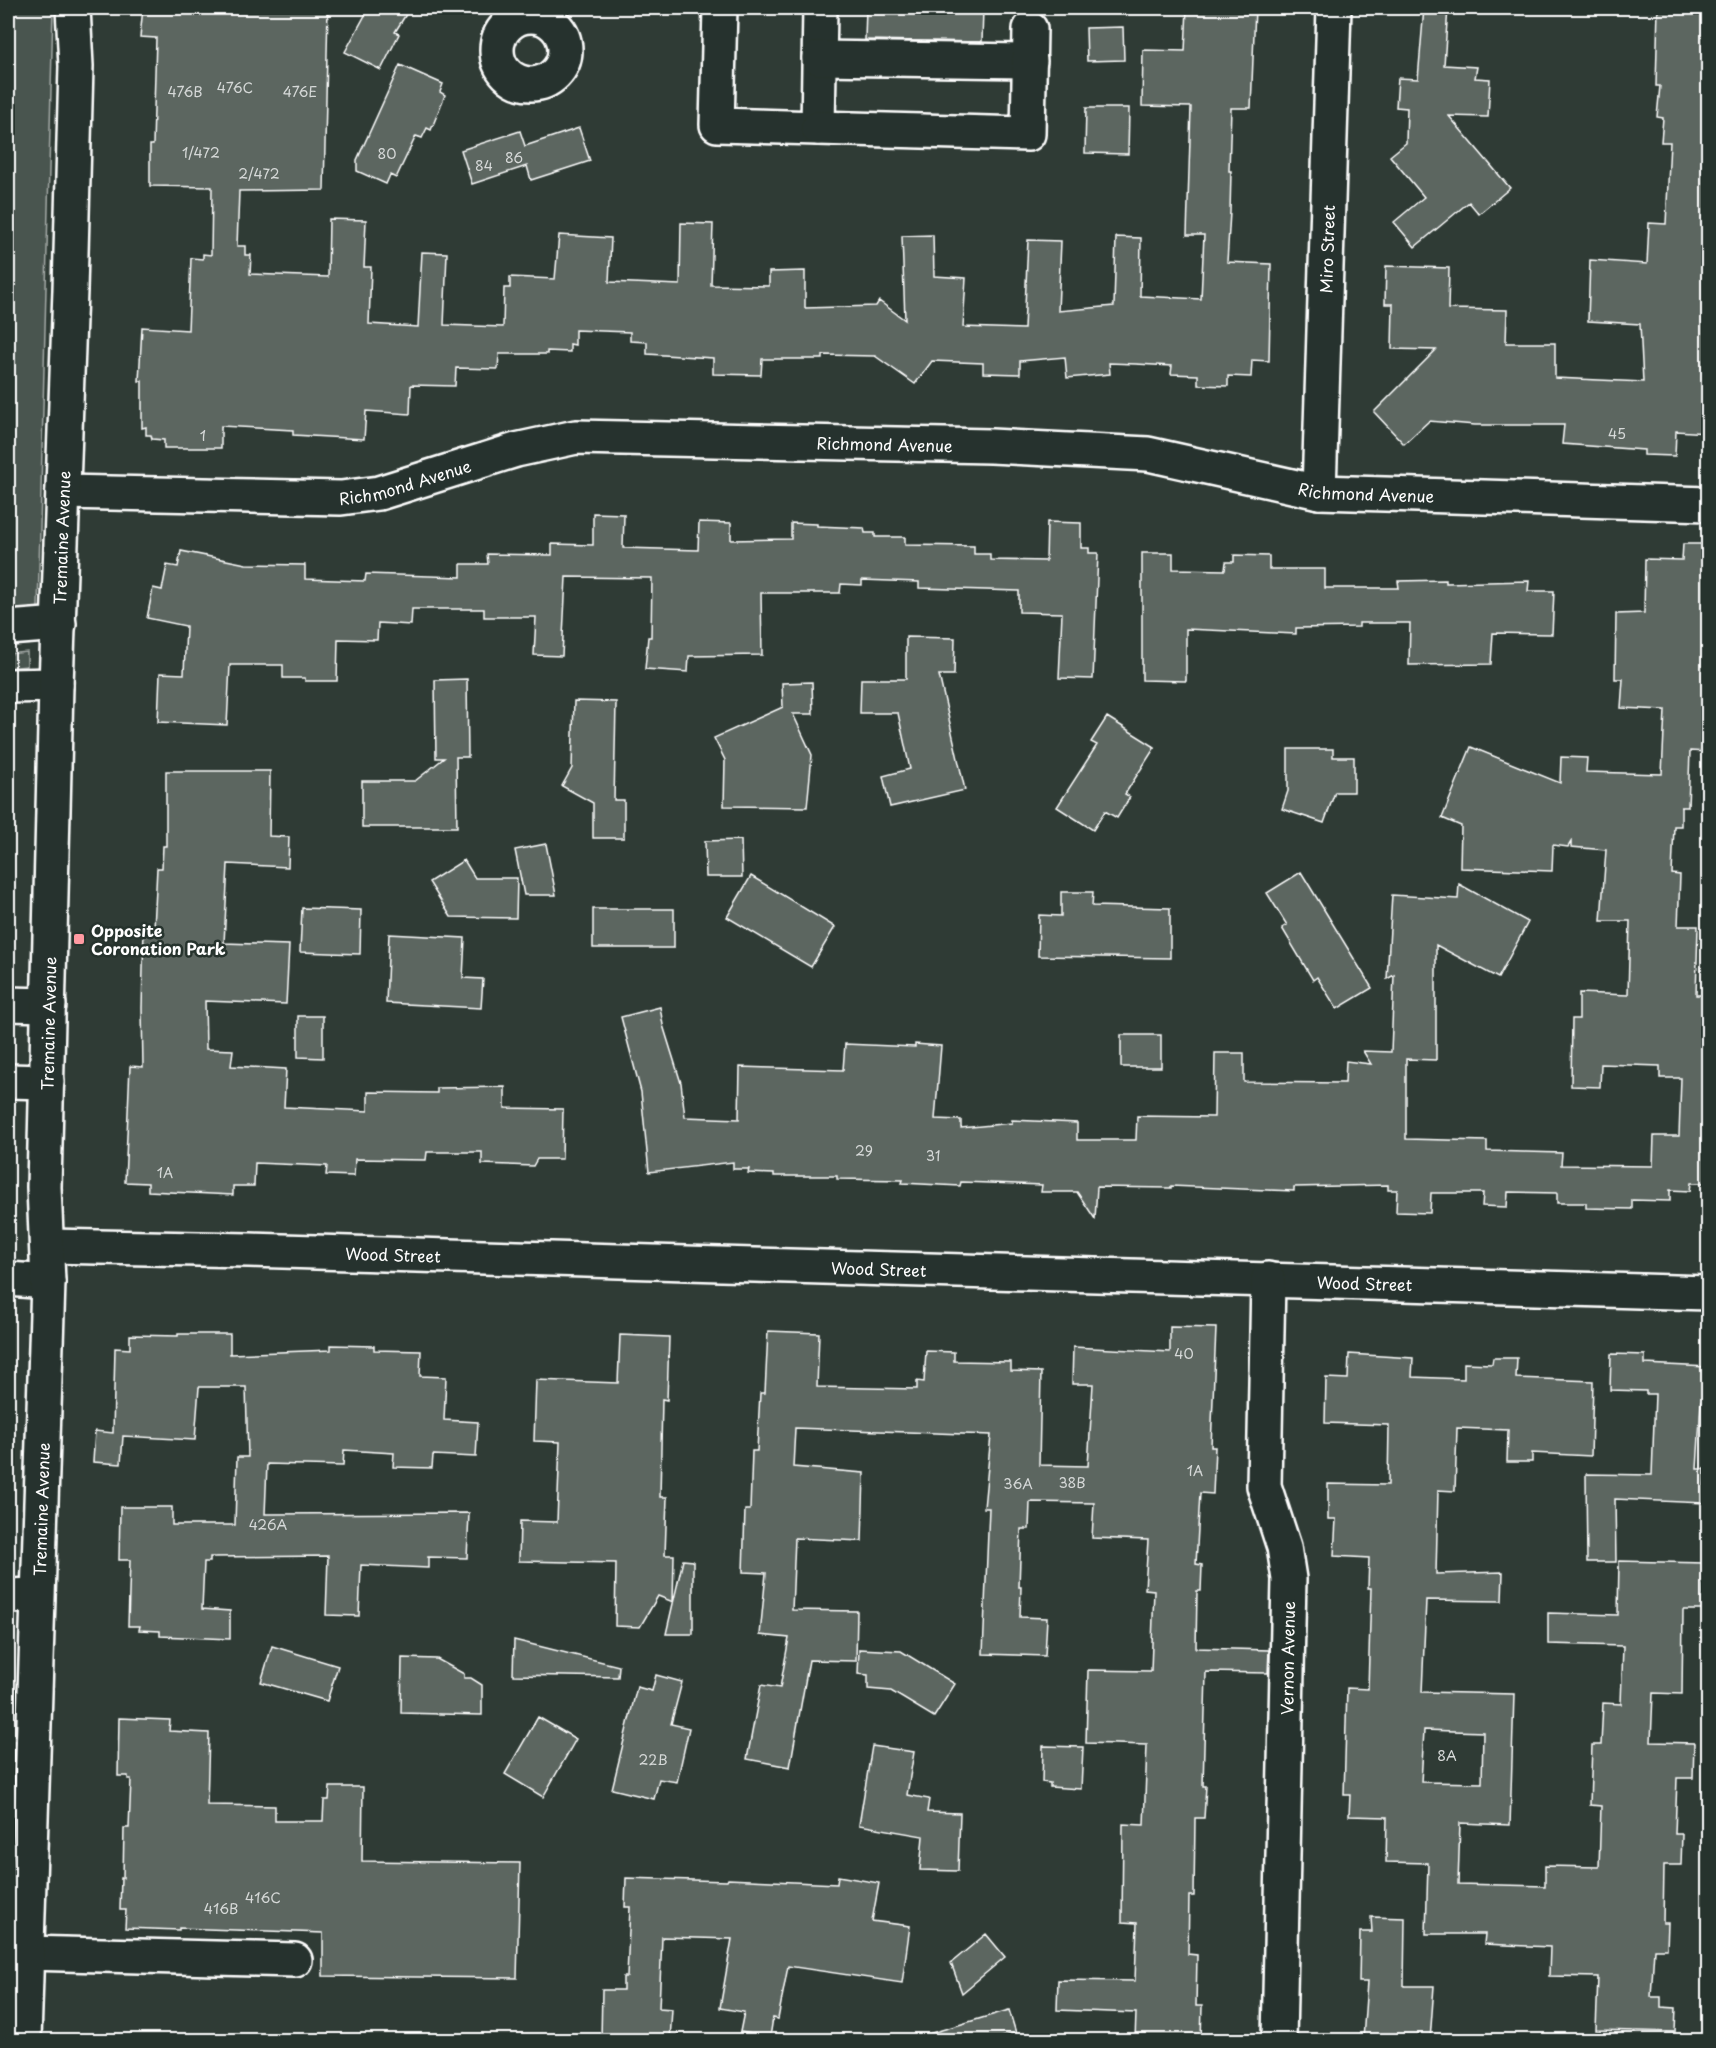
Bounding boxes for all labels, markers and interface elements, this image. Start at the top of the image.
house number: 476C [217,77,253,98]
house number: 476B [168,81,202,102]
house number: 476E [283,81,317,102]
house number: 1/472 [182,142,220,163]
house number: 80 [378,143,396,164]
house number: 86 [505,147,523,168]
house number: 84 [475,155,493,176]
house number: 2/472 [238,163,280,184]
street label: Miro Street [1313,205,1340,294]
house number: 45 [1608,423,1626,444]
house number: 1 [200,425,206,446]
street label: Richmond Avenue [816,430,953,457]
street label: Richmond Avenue [337,453,474,510]
street label: Tremaine Avenue [47,470,76,605]
street label: Richmond Avenue [1296,476,1435,508]
place label: Opposite Coronation Park [91,918,226,960]
marker: Opposite Coronation Park [72,932,86,946]
street label: Tremaine Avenue [34,956,62,1091]
house number: 29 [855,1140,873,1161]
house number: 31 [926,1145,940,1166]
house number: 1A [157,1162,173,1183]
street label: Wood Street [345,1241,442,1268]
street label: Wood Street [831,1255,927,1282]
street label: Wood Street [1316,1269,1413,1296]
house number: 40 [1174,1343,1194,1364]
street label: Tremaine Avenue [27,1442,55,1577]
house number: 1A [1187,1460,1203,1481]
house number: 38B [1058,1472,1086,1493]
house number: 36A [1003,1473,1033,1494]
house number: 426A [249,1514,288,1535]
street label: Vernon Avenue [1274,1601,1300,1715]
house number: 8A [1437,1745,1457,1766]
house number: 22B [638,1749,668,1770]
house number: 416C [245,1887,281,1908]
house number: 416B [204,1898,238,1919]

